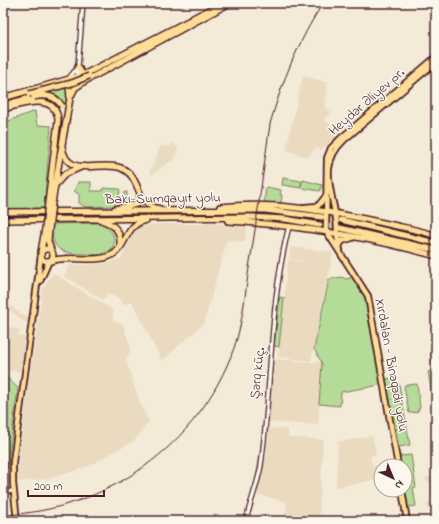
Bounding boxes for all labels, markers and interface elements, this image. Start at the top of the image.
street label: Heydər Əliyev pr. [324,63,411,142]
street label: Bakı-Sumqayıt yolu [104,187,221,212]
street label: Xırdalan - Binəqədi yolu [368,297,413,434]
street label: Şərq küç. [245,346,271,400]
north arrow [373,458,413,498]
scale bar [28,472,104,498]
text: N [391,476,407,493]
text: 200 m [34,478,63,496]

